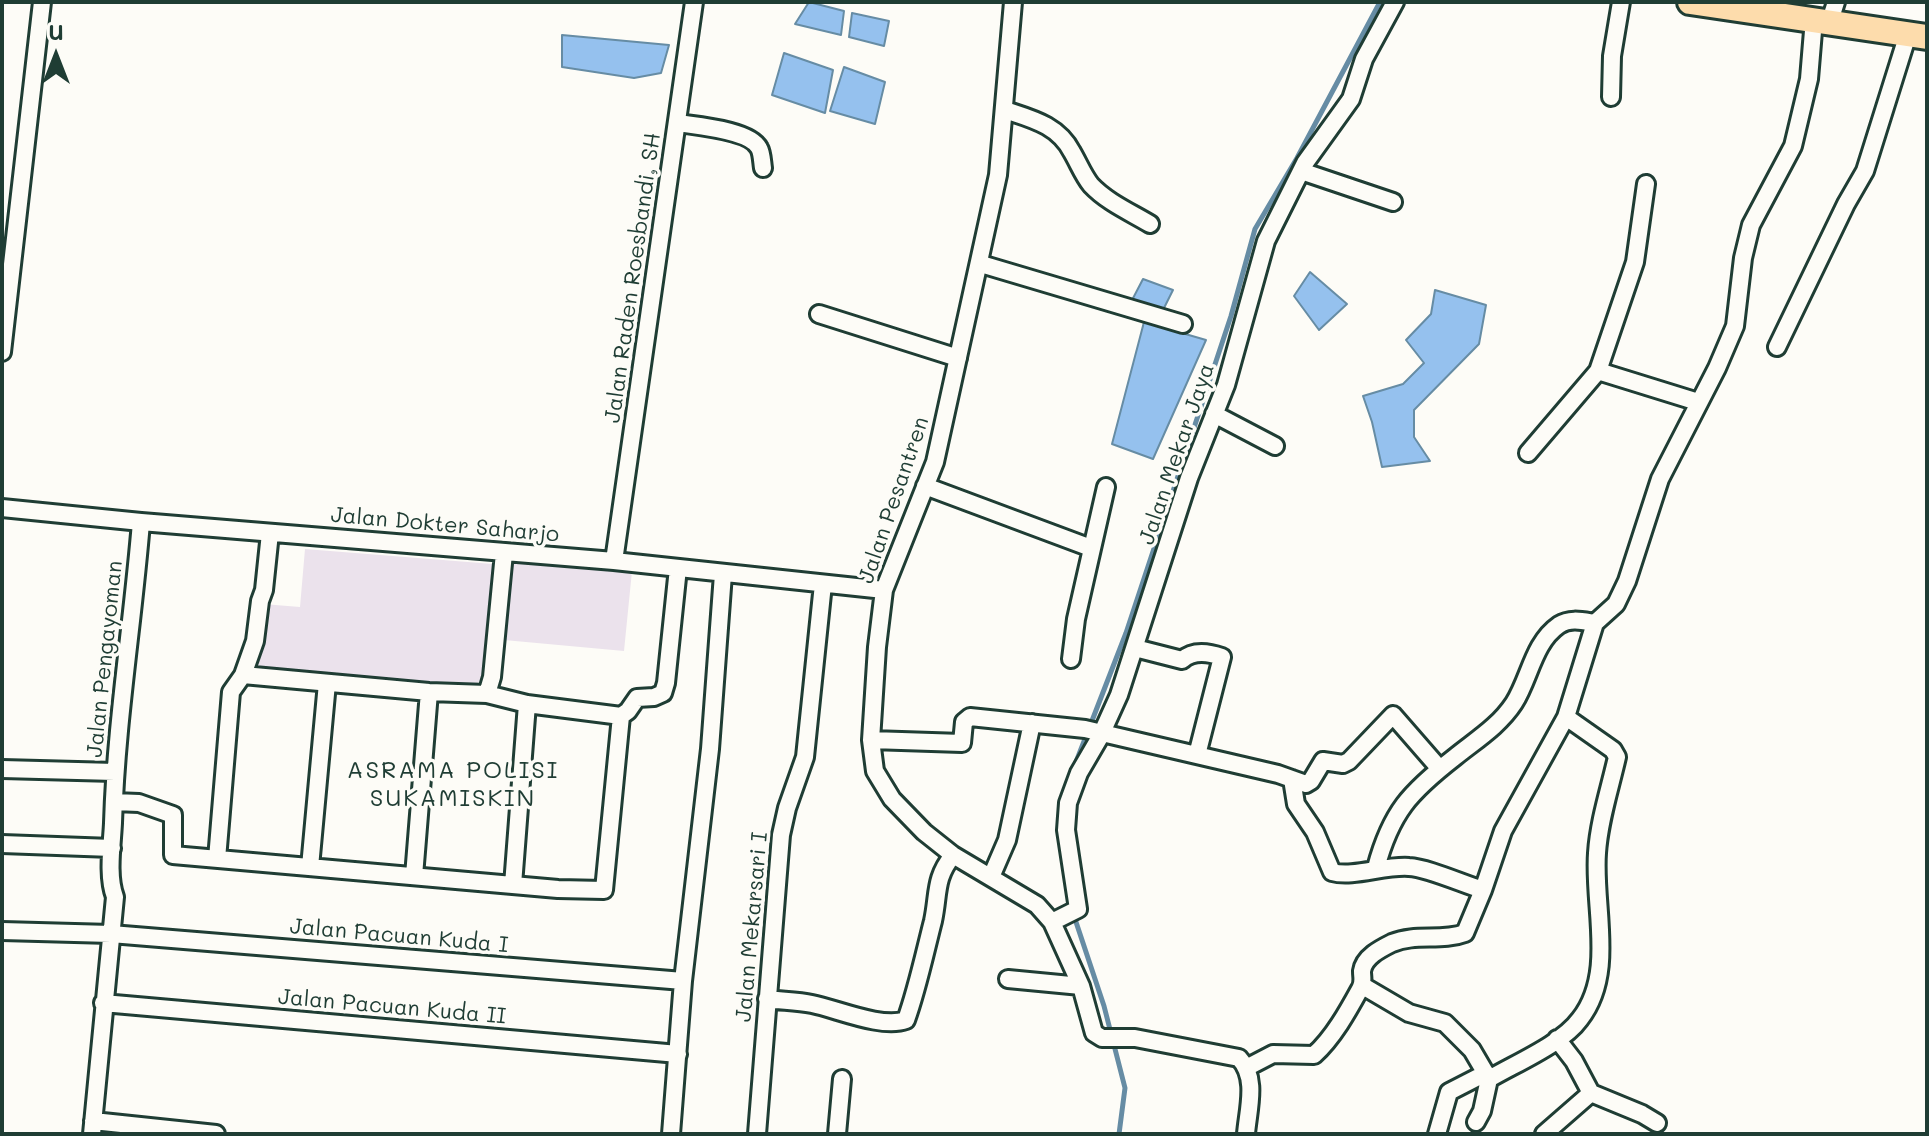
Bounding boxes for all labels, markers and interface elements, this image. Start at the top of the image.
north arrow [16,16,96,96]
text: U [48,17,64,46]
street label: Jalan Raden Roesbandi, SH [600,131,666,425]
street label: Jalan Mekar Jaya [1134,360,1220,548]
street label: Jalan Pesantren [853,413,935,587]
street label: Jalan Dokter Saharjo [330,502,560,548]
street label: Jalan Pengayoman [82,559,128,759]
district label: ASRAMA POLISI SUKAMISKIN [347,757,559,813]
street label: Jalan Mekarsari I [731,831,773,1023]
street label: Jalan Pacuan Kuda I [289,913,509,959]
street label: Jalan Pacuan Kuda II [277,984,507,1030]

